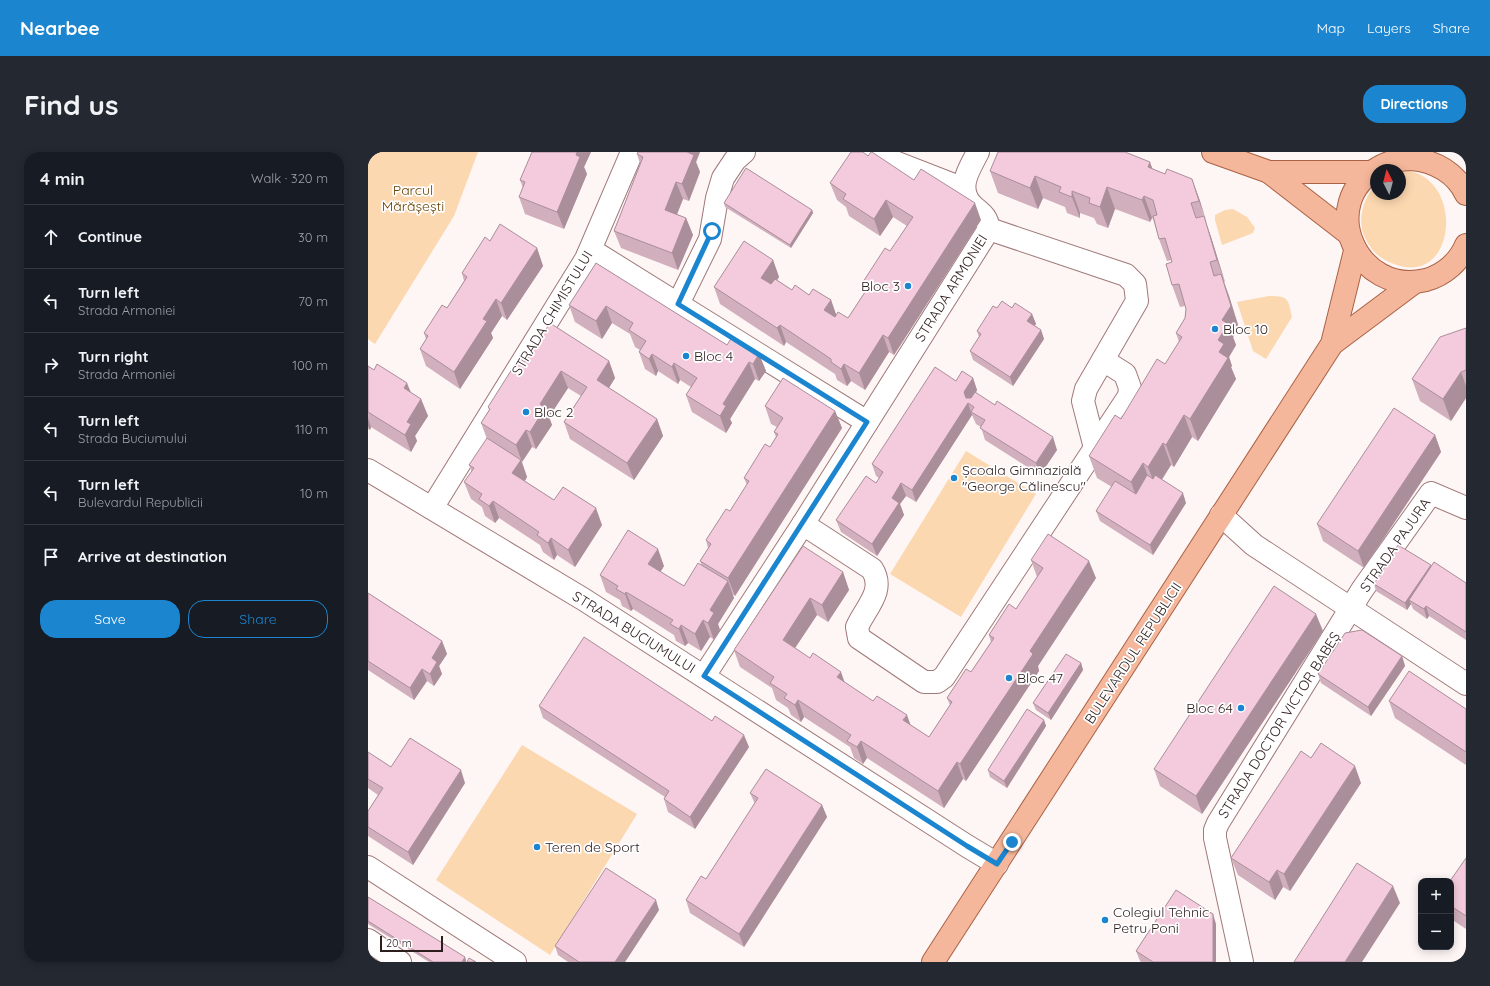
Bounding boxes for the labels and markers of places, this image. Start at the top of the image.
place label: Bloc 3 [861,277,900,295]
marker: Bloc 3 [903,281,913,291]
place label: Bloc 10 [1223,320,1268,338]
marker: Bloc 10 [1210,324,1220,334]
place label: Bloc 4 [694,347,733,365]
marker: Bloc 4 [681,351,691,361]
place label: Bloc 2 [534,403,574,421]
marker: Bloc 2 [521,407,531,417]
place label: Școala Gimnazială "George Călinescu" [962,461,1086,495]
marker: Școala Gimnazială "George Călinescu" [949,473,959,483]
place label: Bloc 47 [1017,669,1063,687]
marker: Bloc 47 [1004,673,1014,683]
place label: Bloc 64 [1186,699,1233,717]
marker: Bloc 64 [1236,703,1246,713]
place label: Teren de Sport [545,838,640,856]
marker: Teren de Sport [532,842,542,852]
place label: Colegiul Tehnic Petru Poni [1113,903,1209,937]
marker: Colegiul Tehnic Petru Poni [1100,915,1110,925]

